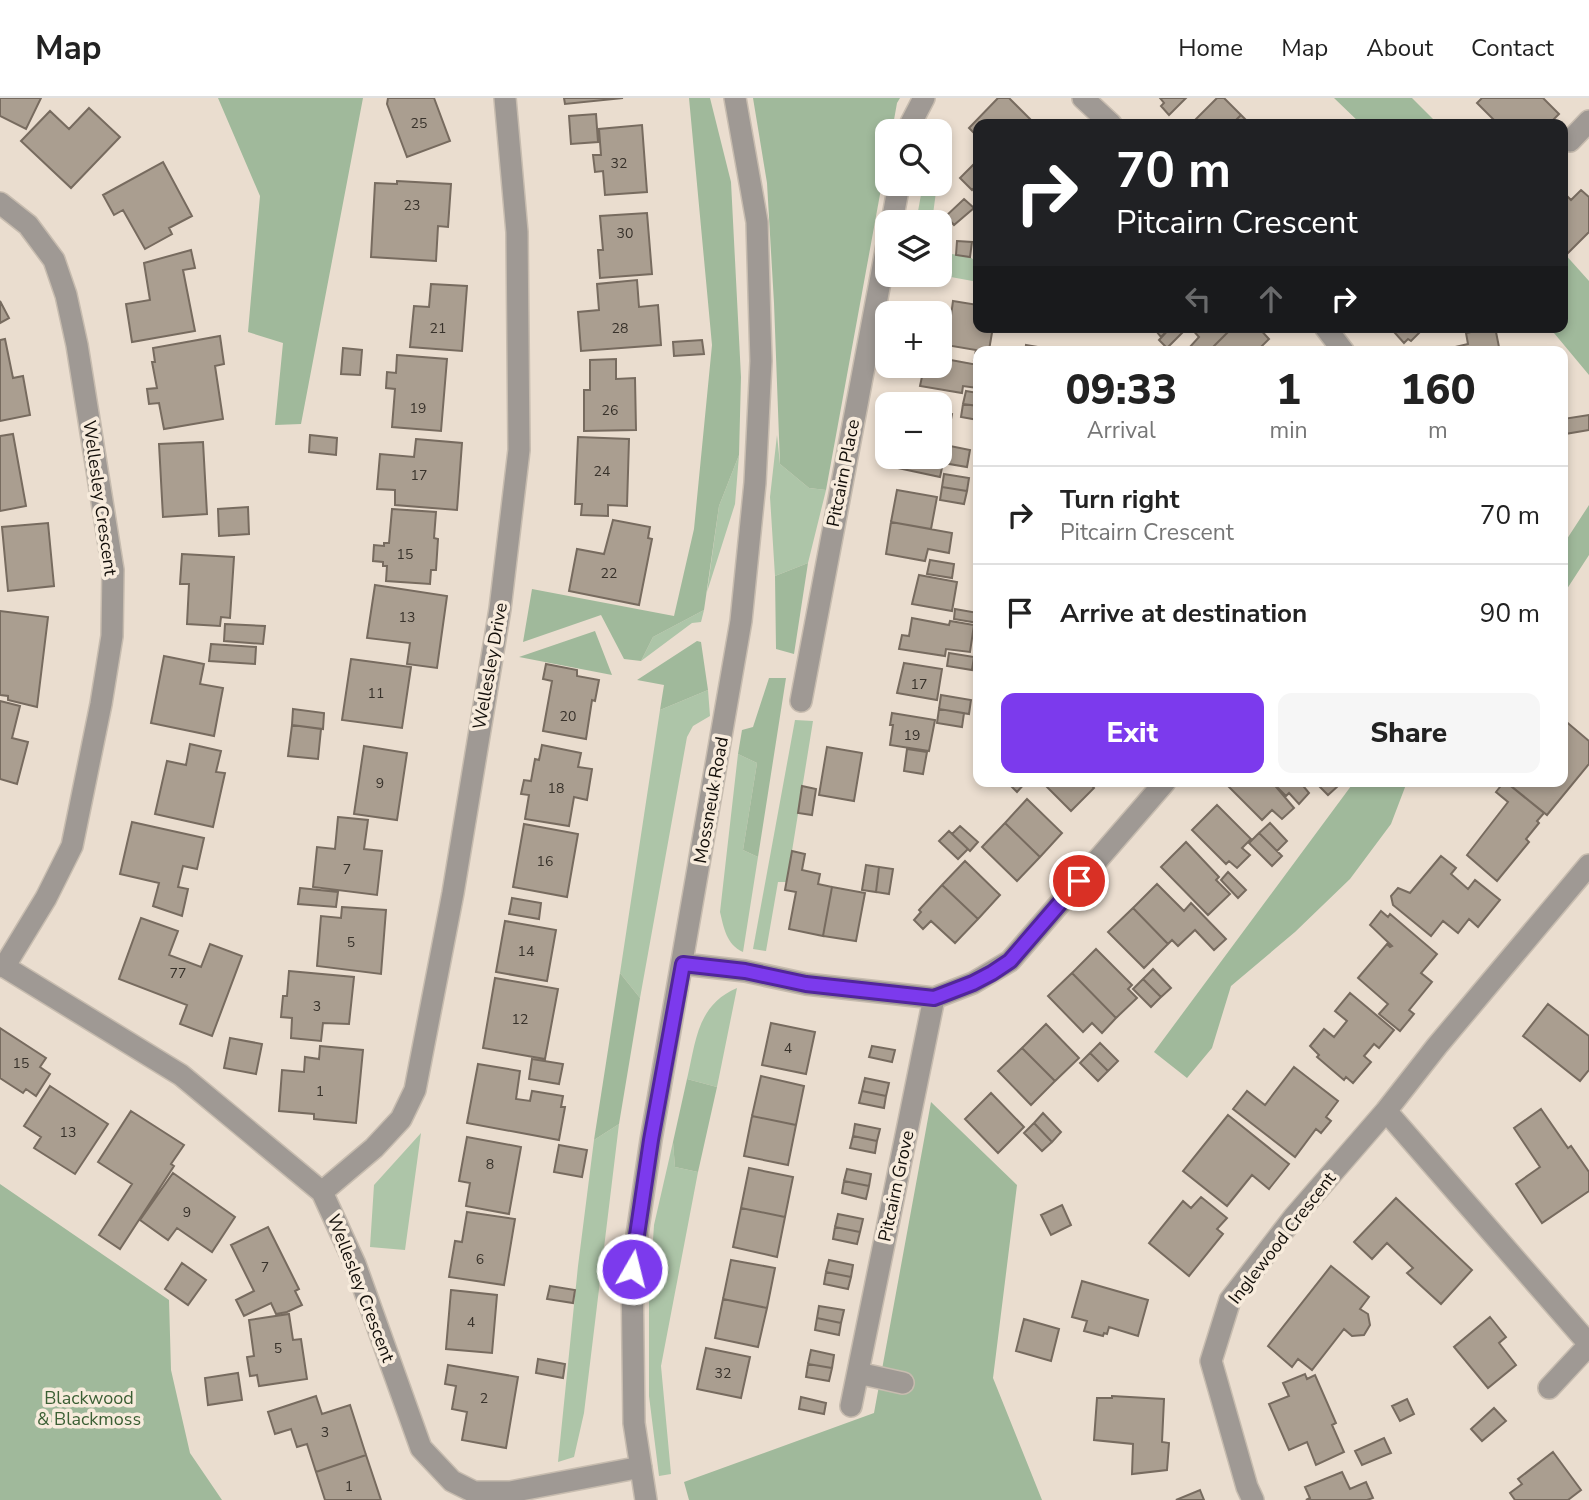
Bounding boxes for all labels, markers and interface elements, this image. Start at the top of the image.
text: Map [35,26,102,71]
text: Home [1178,32,1243,64]
text: Map [1281,32,1328,64]
text: About [1366,32,1433,64]
text: Contact [1471,32,1554,64]
house number: 25 [411,114,427,133]
map controls [875,119,952,469]
button: search [875,119,952,196]
text: 70 m [1116,137,1231,204]
icon: right [1001,147,1092,238]
house number: 32 [611,154,627,173]
house number: 23 [404,196,420,215]
text: Pitcairn Crescent [1116,201,1358,244]
button: layers [875,210,952,287]
house number: 30 [617,224,633,243]
icon: left [1179,280,1217,318]
icon: ahead [1252,280,1290,318]
icon: right [1325,280,1363,318]
button: + [875,301,952,378]
house number: 21 [430,319,446,338]
house number: 28 [612,319,628,338]
text: 09:33 [1065,362,1177,419]
text: 1 [1276,362,1301,419]
text: 160 [1400,362,1476,419]
button: − [875,392,952,469]
house number: 19 [410,399,426,418]
house number: 26 [602,401,618,420]
text: Arrival [1087,415,1156,446]
text: min [1270,415,1308,446]
text: m [1428,415,1448,446]
street label: Pitcairn Place [821,417,865,529]
street label: Wellesley Crescent [77,419,123,578]
house number: 24 [594,462,610,481]
house number: 17 [411,466,427,485]
text: Turn right [1060,482,1179,517]
icon: right [1001,496,1039,534]
text: 70 m [1480,498,1540,533]
text: Pitcairn Crescent [1060,517,1234,548]
house number: 15 [397,545,413,564]
house number: 22 [601,564,617,583]
icon: arrive [1001,594,1039,632]
text: Arrive at destination [1060,596,1307,631]
text: 90 m [1480,596,1540,631]
street label: Wellesley Drive [467,601,513,731]
house number: 13 [399,608,415,627]
house number: 17 [911,675,927,694]
house number: 11 [368,684,384,703]
button: Exit [1001,693,1264,773]
button: Share [1278,693,1540,773]
house number: 20 [560,707,576,726]
house number: 19 [904,726,920,745]
street label: Mossneuk Road [688,735,734,865]
house number: 9 [376,774,384,793]
house number: 18 [548,779,564,798]
pin [1049,851,1109,911]
house number: 16 [537,852,553,871]
house number: 7 [343,860,351,879]
icon: arrive [1060,862,1098,900]
house number: 5 [347,933,355,952]
house number: 14 [518,942,534,961]
house number: 77 [170,964,186,983]
house number: 3 [313,997,321,1016]
house number: 12 [512,1010,528,1029]
house number: 4 [784,1039,792,1058]
house number: 15 [13,1054,29,1073]
house number: 1 [316,1082,324,1101]
house number: 13 [60,1123,76,1142]
street label: Pitcairn Grove [873,1128,919,1244]
house number: 8 [486,1155,494,1174]
street label: Inglewood Crescent [1223,1167,1341,1309]
house number: 9 [183,1203,191,1222]
street label: Wellesley Crescent [322,1211,401,1366]
position arrow [595,1232,669,1306]
house number: 6 [476,1250,484,1269]
house number: 7 [261,1258,269,1277]
house number: 4 [467,1313,475,1332]
house number: 5 [274,1339,282,1358]
house number: 32 [715,1364,731,1383]
park label: Blackwood & Blackmoss [37,1386,141,1431]
house number: 2 [480,1389,488,1408]
house number: 3 [321,1423,329,1442]
house number: 1 [345,1477,353,1496]

